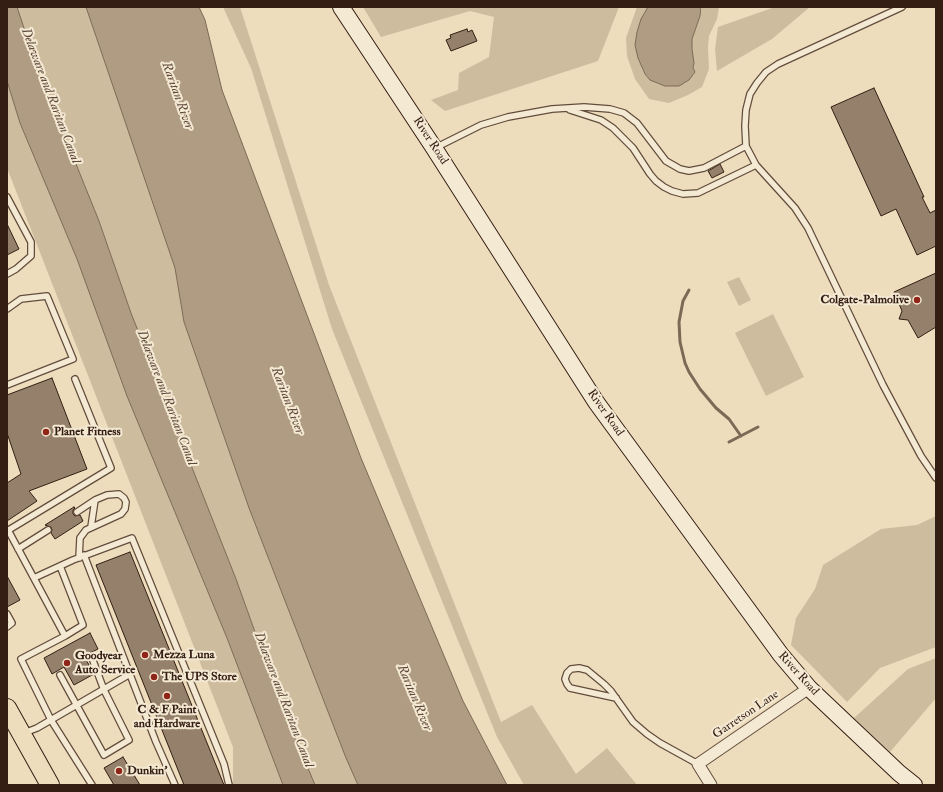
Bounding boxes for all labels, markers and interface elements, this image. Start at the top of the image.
water label: Delaware and Raritan Canal [17,26,83,166]
water label: Raritan River [158,60,196,132]
street label: River Road [409,114,451,168]
place label: Colgate-Palmolive [821,293,909,307]
marker: Colgate-Palmolive [912,295,922,305]
water label: Delaware and Raritan Canal [133,328,199,468]
water label: Raritan River [267,365,307,437]
street label: River Road [584,387,626,439]
place label: Planet Fitness [54,425,121,439]
marker: Planet Fitness [41,427,51,437]
water label: Delaware and Raritan Canal [250,630,316,770]
place label: Mezza Luna [153,648,215,662]
place label: Goodyear Auto Service [75,649,135,677]
street label: River Road [775,649,821,699]
marker: Mezza Luna [140,650,150,660]
marker: Goodyear Auto Service [62,658,72,668]
water label: Raritan River [393,663,435,733]
place label: The UPS Store [162,670,237,684]
marker: The UPS Store [149,672,159,682]
street label: Garretson Lane [710,688,782,742]
marker: C & F Paint and Hardware [162,691,172,701]
place label: C & F Paint and Hardware [134,703,200,731]
place label: Dunkin' [127,764,167,778]
marker: Dunkin' [114,766,124,776]

